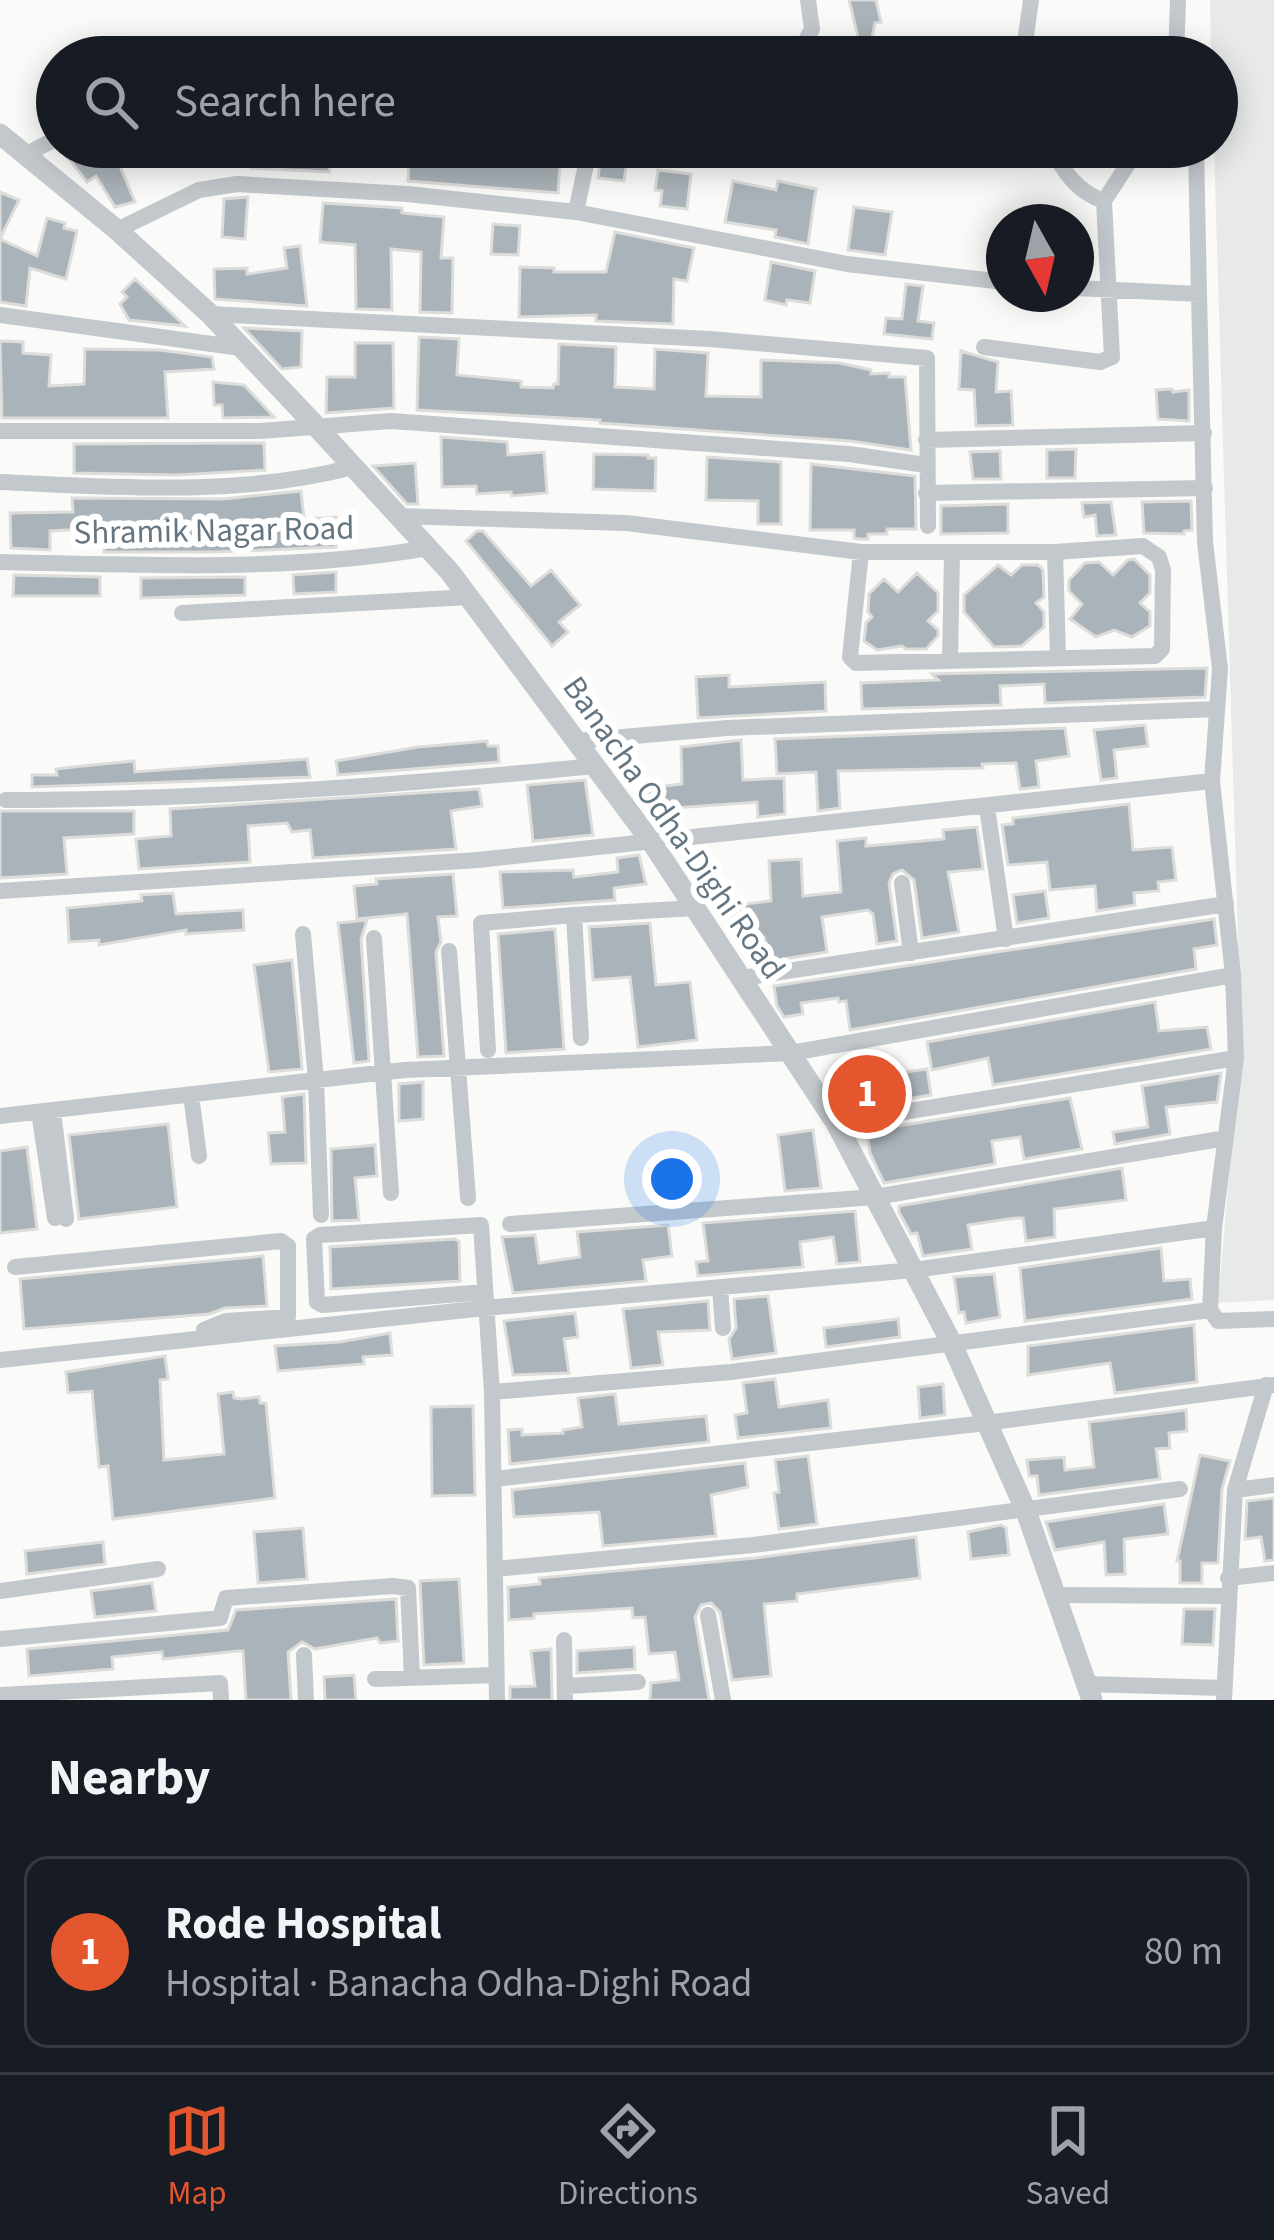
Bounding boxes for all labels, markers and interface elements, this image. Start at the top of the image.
search box [36,36,1238,168]
icon: search [78,69,144,135]
text: Search here [174,70,396,134]
north arrow [986,204,1094,312]
street label: Shramik Nagar Road [73,505,355,556]
street label: Banacha Odha-Dighi Road [551,667,796,989]
pin: 1 [828,1049,906,1139]
your location [642,1149,702,1209]
text: Nearby [48,1742,210,1814]
text: Rode Hospital [165,1892,441,1956]
text: 1 [80,1924,100,1980]
text: 80 m [1144,1924,1223,1980]
text: Hospital · Banacha Odha-Dighi Road [165,1956,752,2012]
tab: Map [164,2098,230,2217]
tab: Directions [558,2098,698,2217]
tab: Saved [1026,2098,1110,2217]

